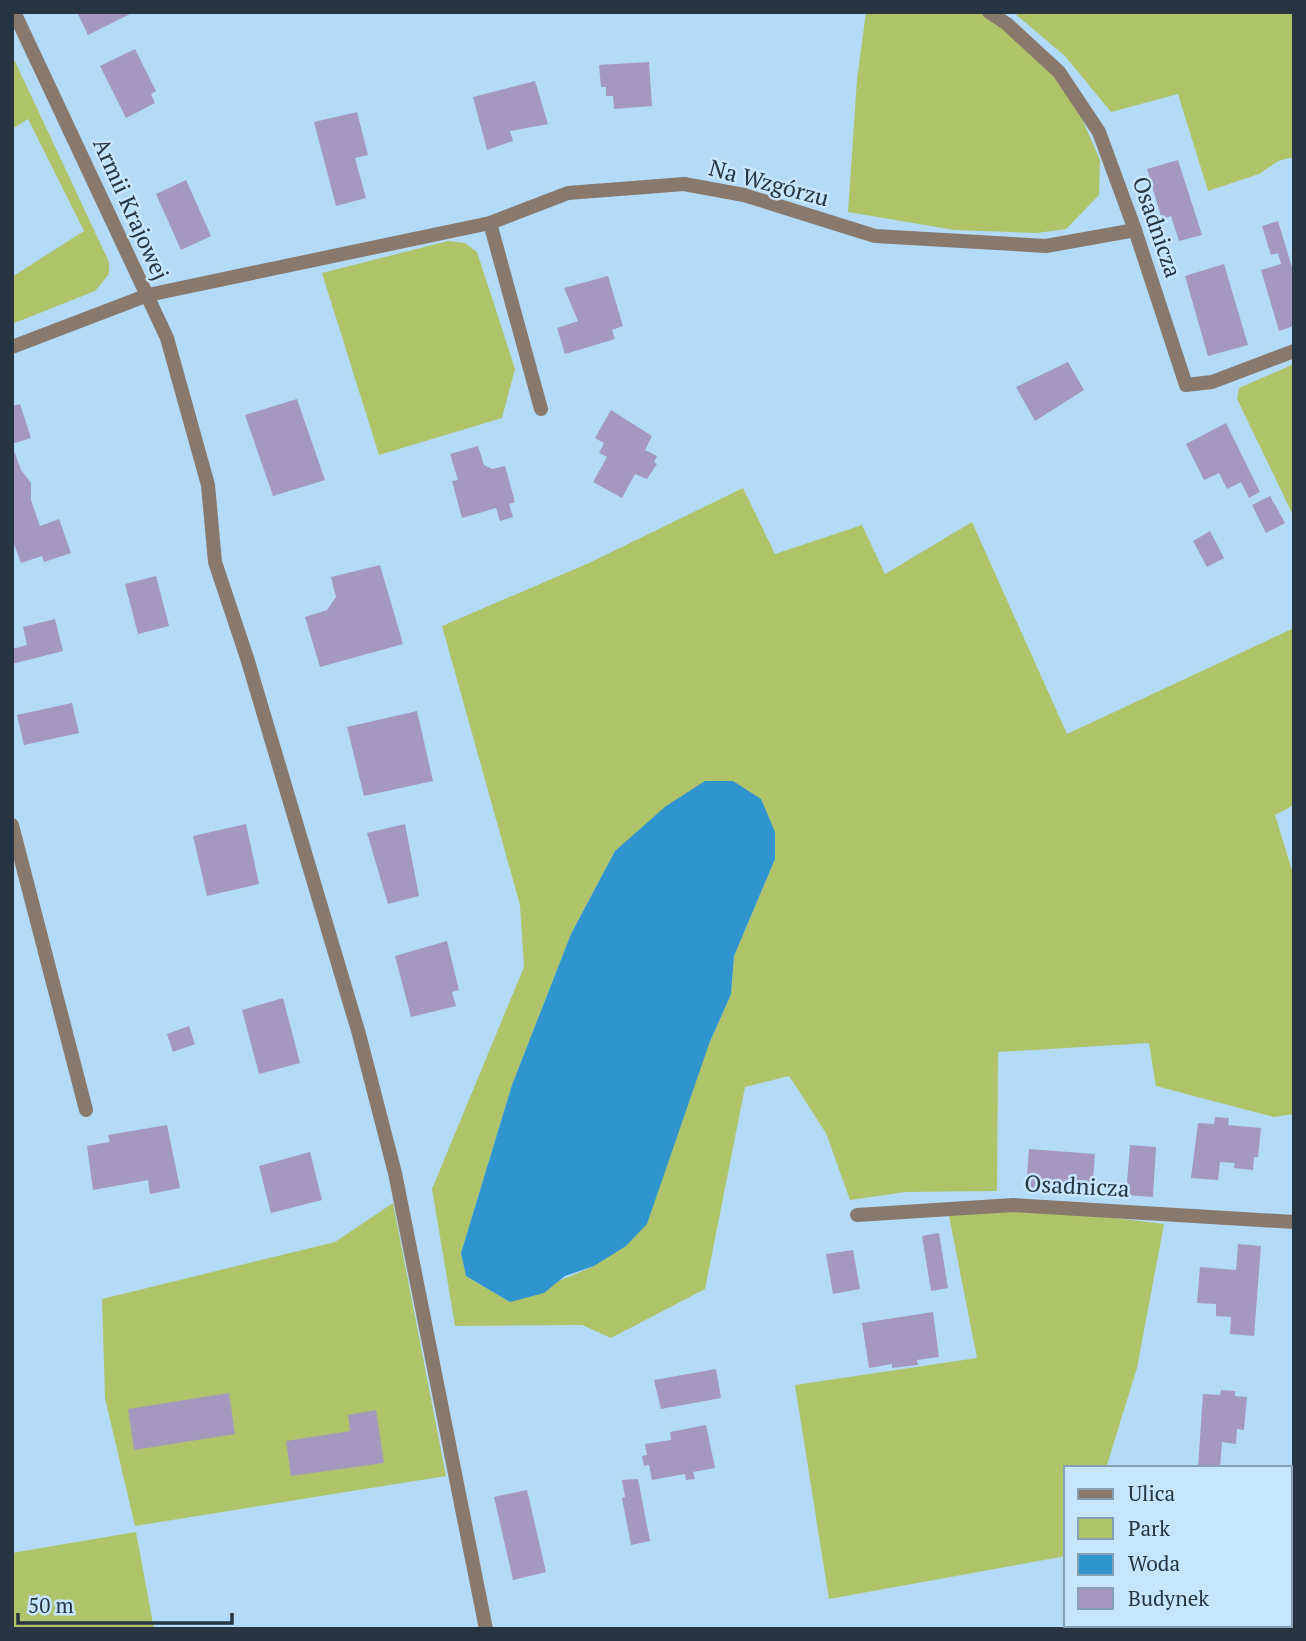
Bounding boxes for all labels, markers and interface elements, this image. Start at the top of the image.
street label: Armii Krajowej [86,133,177,285]
street label: Na Wzgórzu [706,152,832,213]
street label: Osadnicza [1126,172,1189,282]
street label: Osadnicza [1024,1167,1131,1204]
legend [1064,1466,1292,1627]
text: Ulica [1128,1479,1176,1507]
text: Park [1128,1514,1170,1542]
text: Woda [1128,1549,1181,1577]
scale bar [18,1582,231,1626]
text: Budynek [1128,1584,1209,1612]
text: 50 m [28,1591,74,1619]

